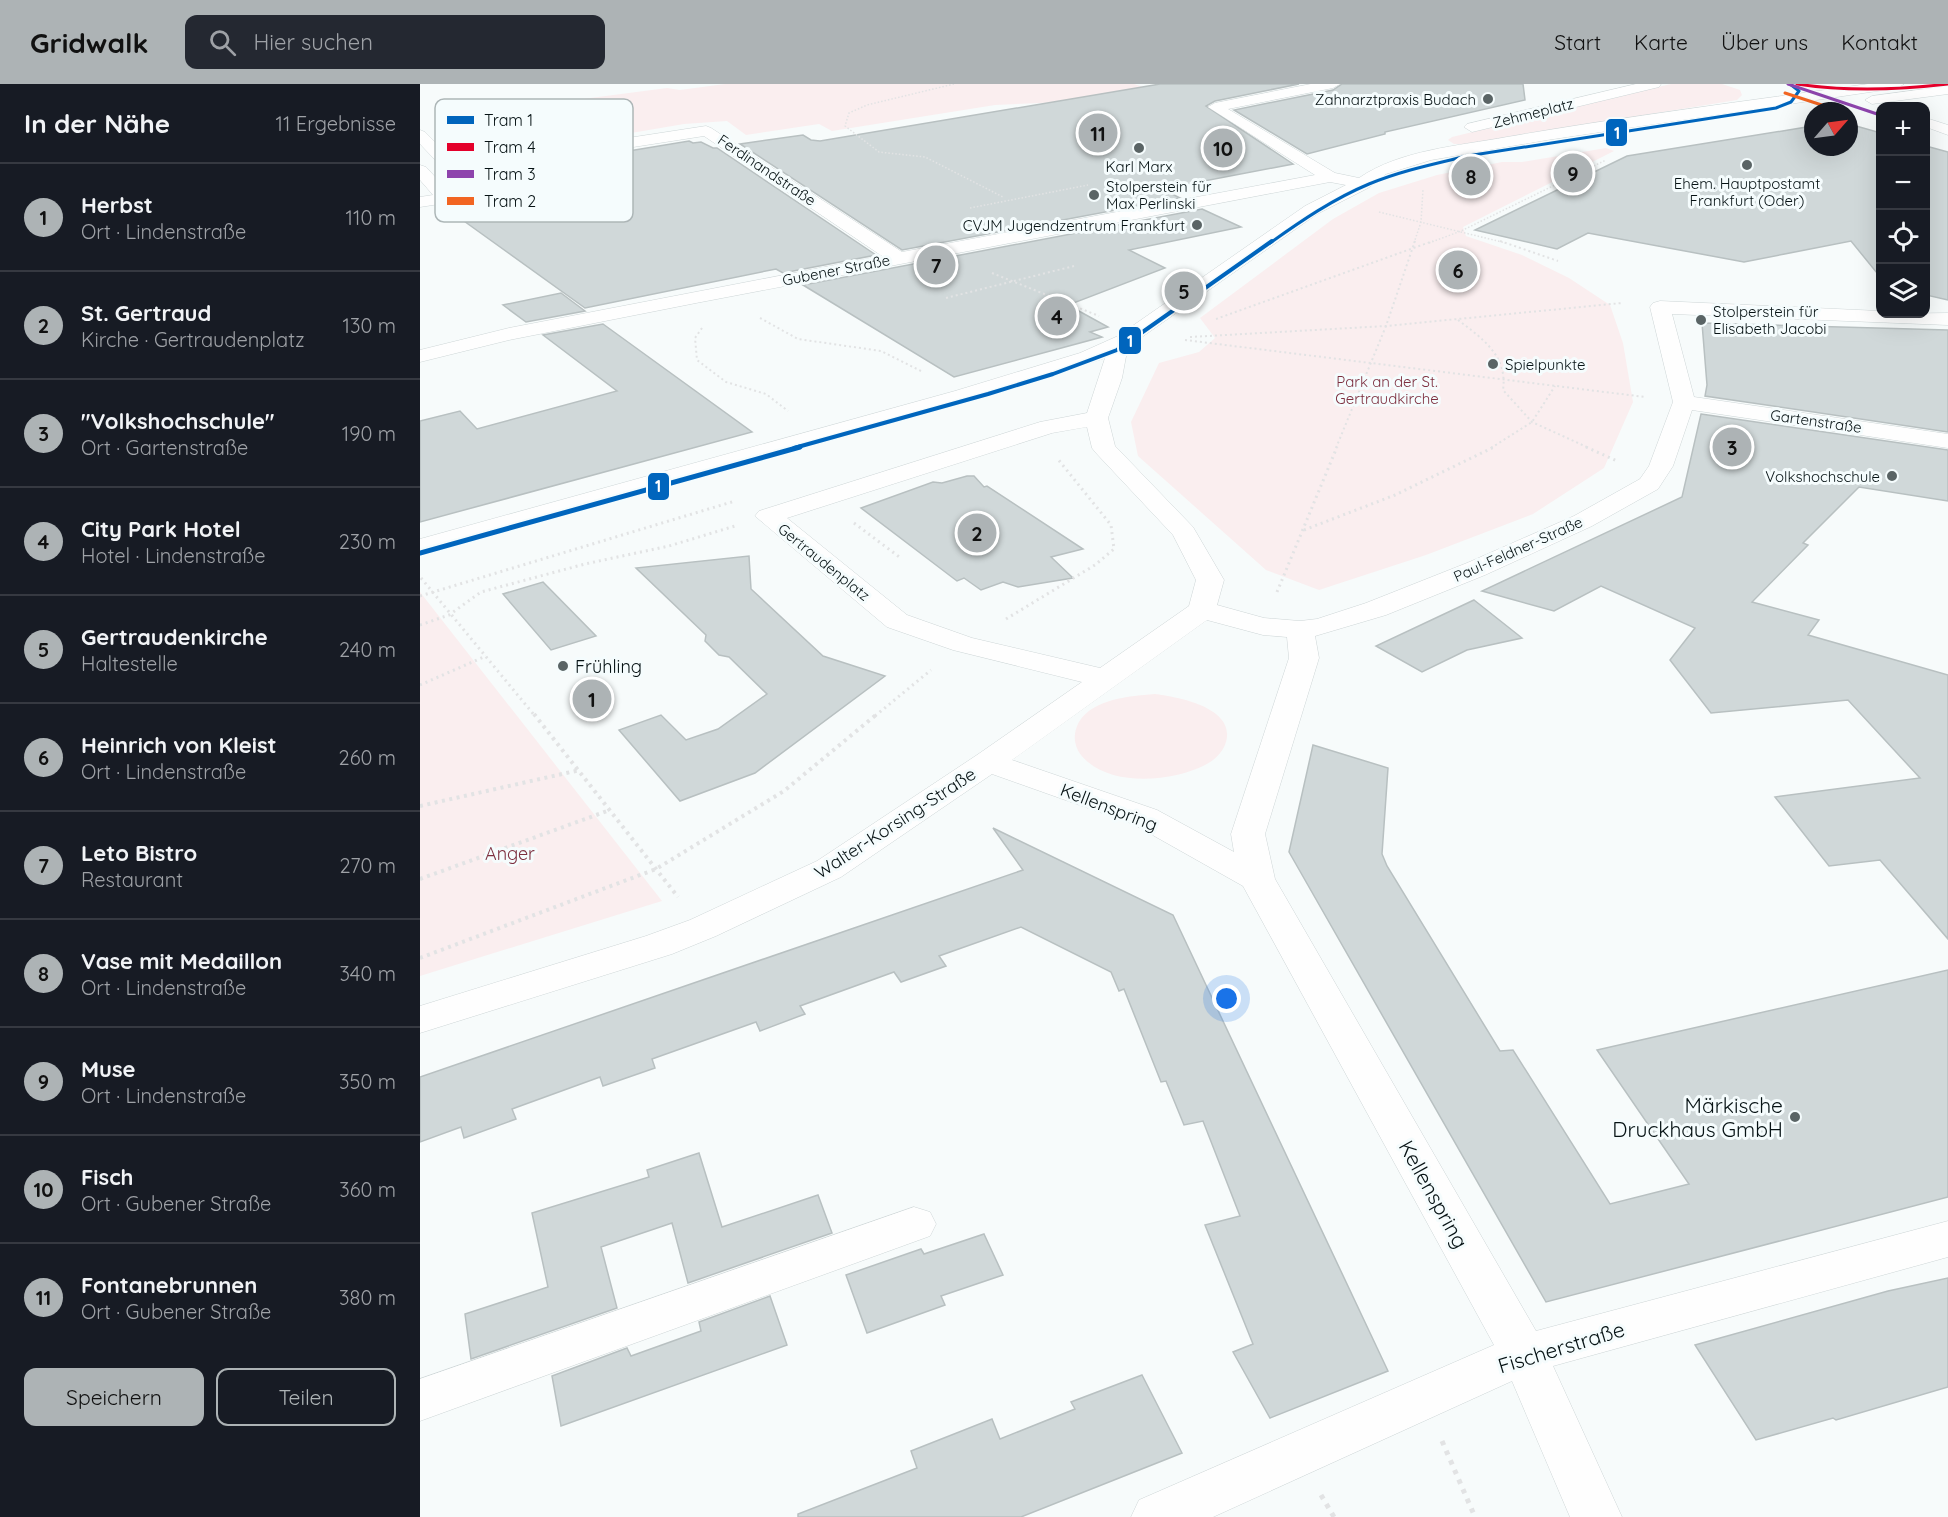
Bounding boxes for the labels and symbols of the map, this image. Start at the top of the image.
place label: Zahnarztpraxis Budach [1315,90,1476,109]
marker: Zahnarztpraxis Budach [1481,92,1495,106]
street label: Zehmeplatz [1491,94,1575,132]
legend [435,99,633,222]
north arrow [1804,102,1858,156]
text: Tram 1 [484,110,533,130]
pin: 11 [1078,110,1118,156]
line badge: 1 [1605,118,1628,147]
text: 1 [1614,123,1620,143]
pin: 10 [1204,126,1242,170]
street label: Ferdinandstraße [714,130,820,210]
text: Tram 4 [484,137,536,157]
marker: Karl Marx [1132,141,1146,155]
pin: 9 [1554,150,1592,196]
pin: 8 [1452,154,1490,199]
place label: Karl Marx [1105,157,1173,176]
marker: Ehem. Hauptpostamt Frankfurt (Oder) [1740,158,1754,172]
text: Tram 3 [484,164,536,184]
place label: Ehem. Hauptpostamt Frankfurt (Oder) [1674,174,1820,210]
place label: Stolperstein für Max Perlinski [1106,177,1212,213]
marker: Stolperstein für Max Perlinski [1087,188,1101,202]
text: Tram 2 [484,191,536,211]
place label: CVJM Jugendzentrum Frankfurt [963,216,1185,235]
marker: CVJM Jugendzentrum Frankfurt [1190,218,1204,232]
pin: 7 [916,242,956,288]
pin: 6 [1438,248,1478,292]
street label: Gubener Straße [781,250,891,290]
pin: 5 [1164,268,1203,314]
pin: 4 [1038,294,1076,338]
place label: Stolperstein für Elisabeth Jacobi [1713,302,1827,338]
marker: Stolperstein für Elisabeth Jacobi [1694,313,1708,327]
line badge: 1 [1118,326,1142,355]
text: 1 [1127,331,1133,351]
place label: Spielpunkte [1505,355,1585,374]
marker: Spielpunkte [1486,357,1500,371]
park label: Park an der St. Gertraudkirche [1335,372,1439,408]
street label: Gartenstraße [1769,405,1863,437]
pin: 3 [1712,424,1752,470]
place label: Volkshochschule [1765,467,1880,486]
marker: Volkshochschule [1885,469,1899,483]
line badge: 1 [647,472,670,501]
text: 1 [655,476,661,496]
pin: 2 [958,510,996,556]
street label: Paul-Feldner-Straße [1451,512,1585,586]
street label: Gertraudenplatz [774,519,874,605]
place label: Frühling [575,655,642,678]
marker: Frühling [556,659,570,673]
pin: 1 [572,676,612,722]
street label: Walter-Korsing-Straße [810,762,980,884]
street label: Kellenspring [1057,778,1161,836]
park label: Anger [485,842,535,865]
your location [1212,984,1241,1013]
place label: Märkische Druckhaus GmbH [1612,1092,1783,1142]
marker: Märkische Druckhaus GmbH [1788,1110,1802,1124]
street label: Kellenspring [1394,1135,1474,1253]
street label: Fischerstraße [1495,1315,1627,1379]

